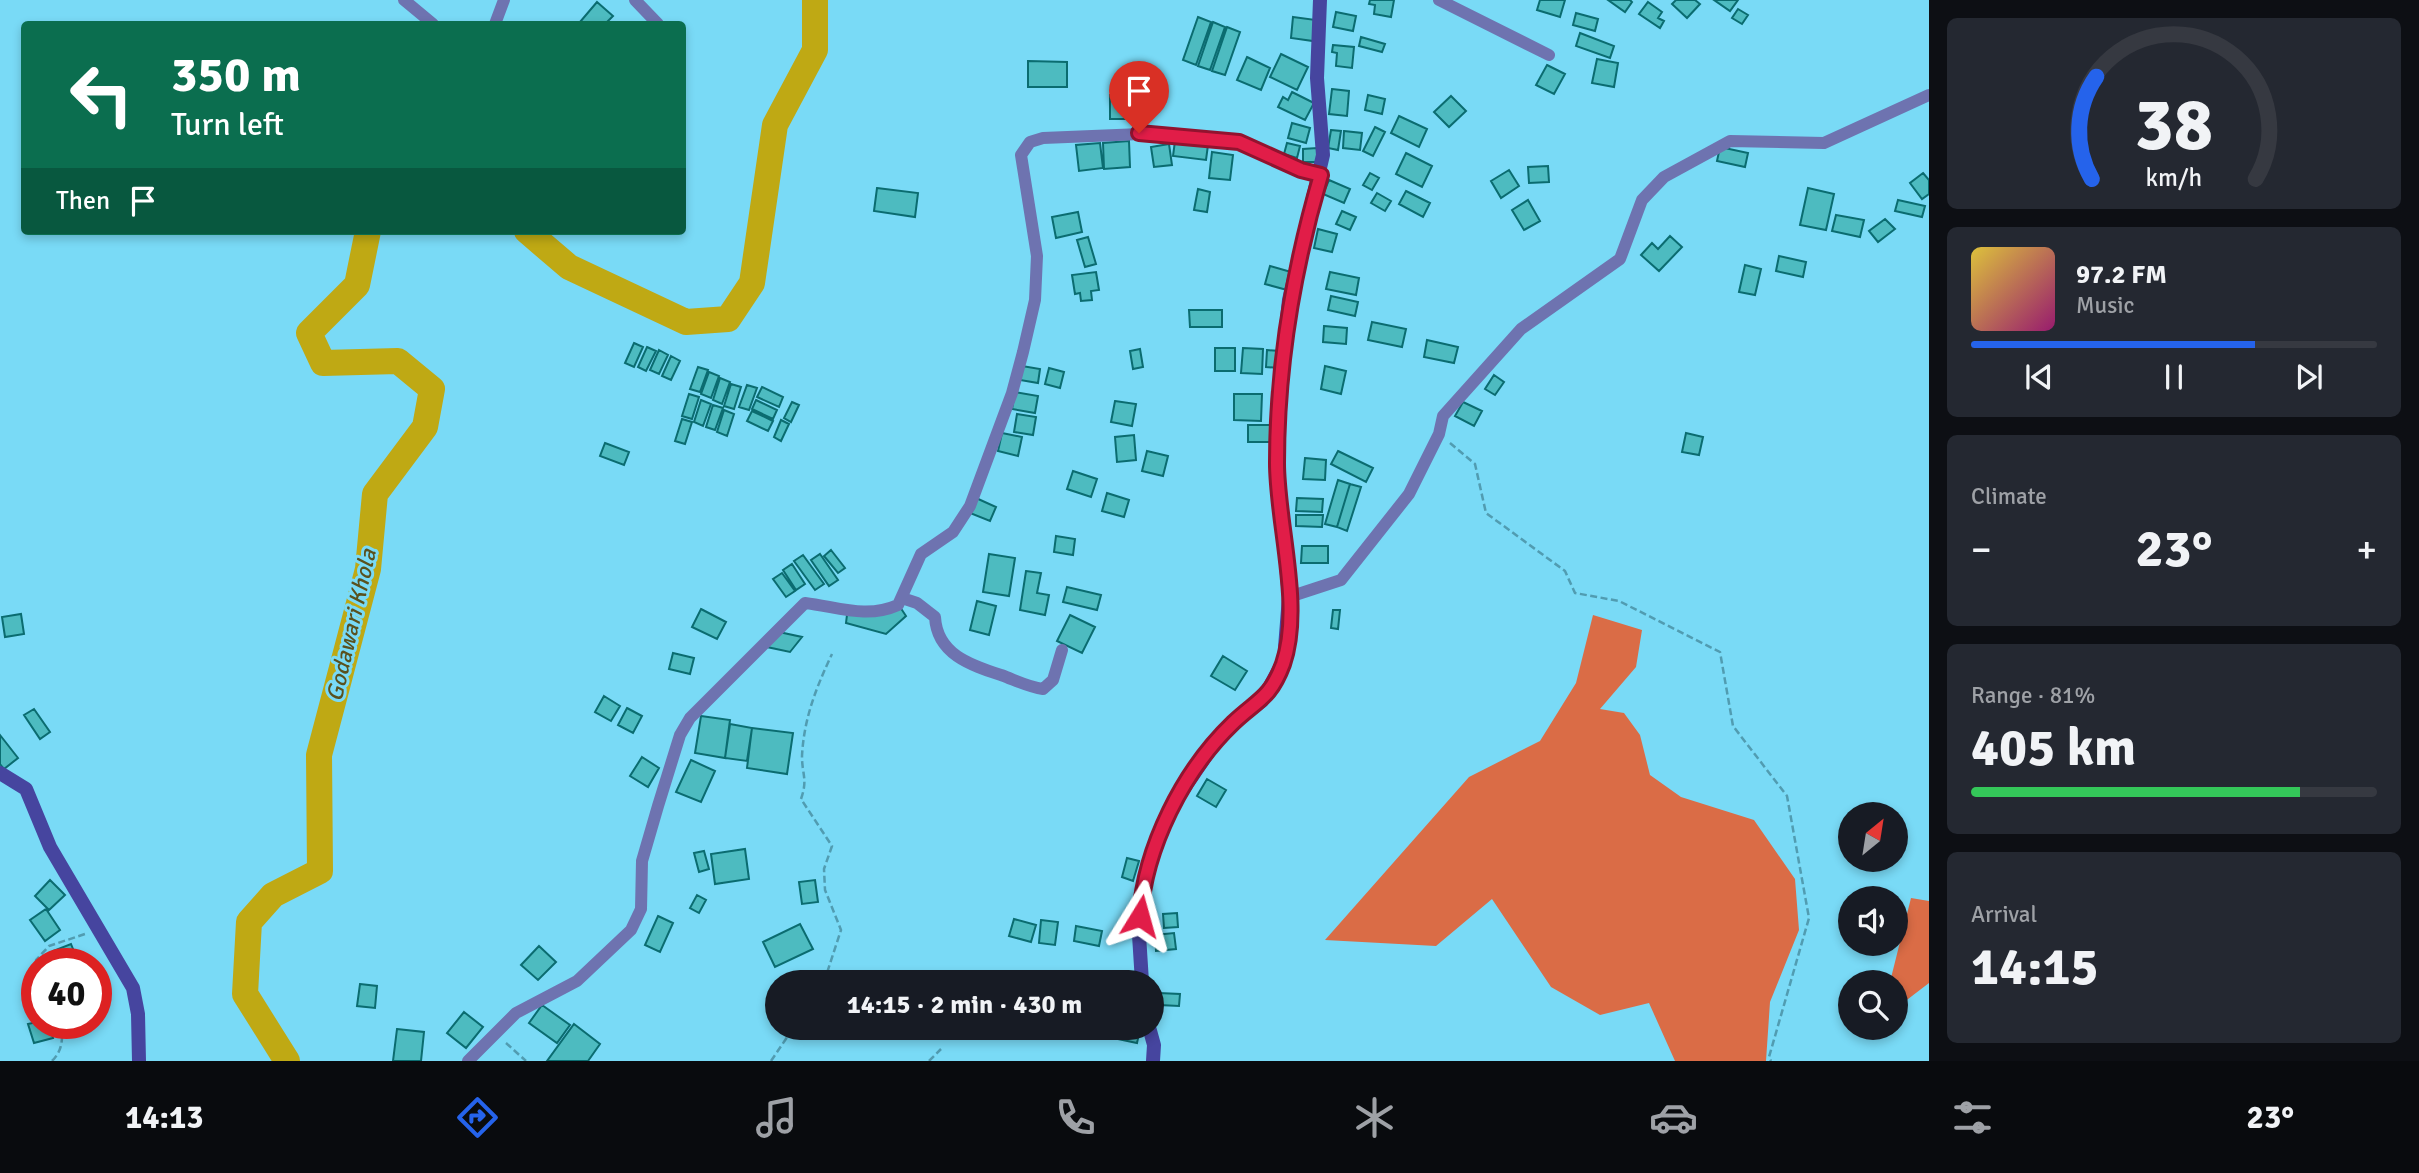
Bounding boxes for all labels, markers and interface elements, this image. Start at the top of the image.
text: 350 m [171,45,301,105]
icon: left [56,49,147,140]
pin [1109,61,1169,133]
icon: arrive [1120,72,1158,110]
text: 38 [2135,82,2213,171]
text: Turn left [171,105,284,144]
text: km/h [2146,162,2202,193]
icon: arrive [124,182,162,220]
text: Then [56,185,110,217]
text: 97.2 FM [2076,259,2167,291]
text: Music [2076,291,2134,320]
icon: previous [2020,358,2058,396]
icon: pause [2155,358,2193,396]
icon: next [2290,358,2328,396]
text: Climate [1971,482,2047,511]
text: 23° [2136,517,2212,581]
text: − [1971,526,1992,573]
text: + [2356,526,2377,573]
water label: Godawari Khola [320,545,383,704]
text: Range · 81% [1971,681,2095,710]
text: 405 km [1971,716,2136,780]
north arrow [1838,802,1908,872]
map controls [1838,802,1908,1040]
position arrow [1103,879,1177,953]
button: sound [1838,886,1908,956]
text: Arrival [1971,900,2037,929]
text: 14:15 [1971,935,2099,999]
speed limit sign: 40 [21,948,112,1039]
button: search [1838,970,1908,1040]
text: 14:15 · 2 min · 430 m [847,989,1082,1021]
icon: directions [453,1093,502,1142]
icon: music [752,1093,801,1142]
icon: phone [1051,1093,1100,1142]
icon: climate [1350,1093,1399,1142]
icon: car [1649,1093,1698,1142]
icon: filters [1948,1093,1997,1142]
text: 14:13 [125,1098,203,1137]
text: 23° [2247,1098,2294,1137]

